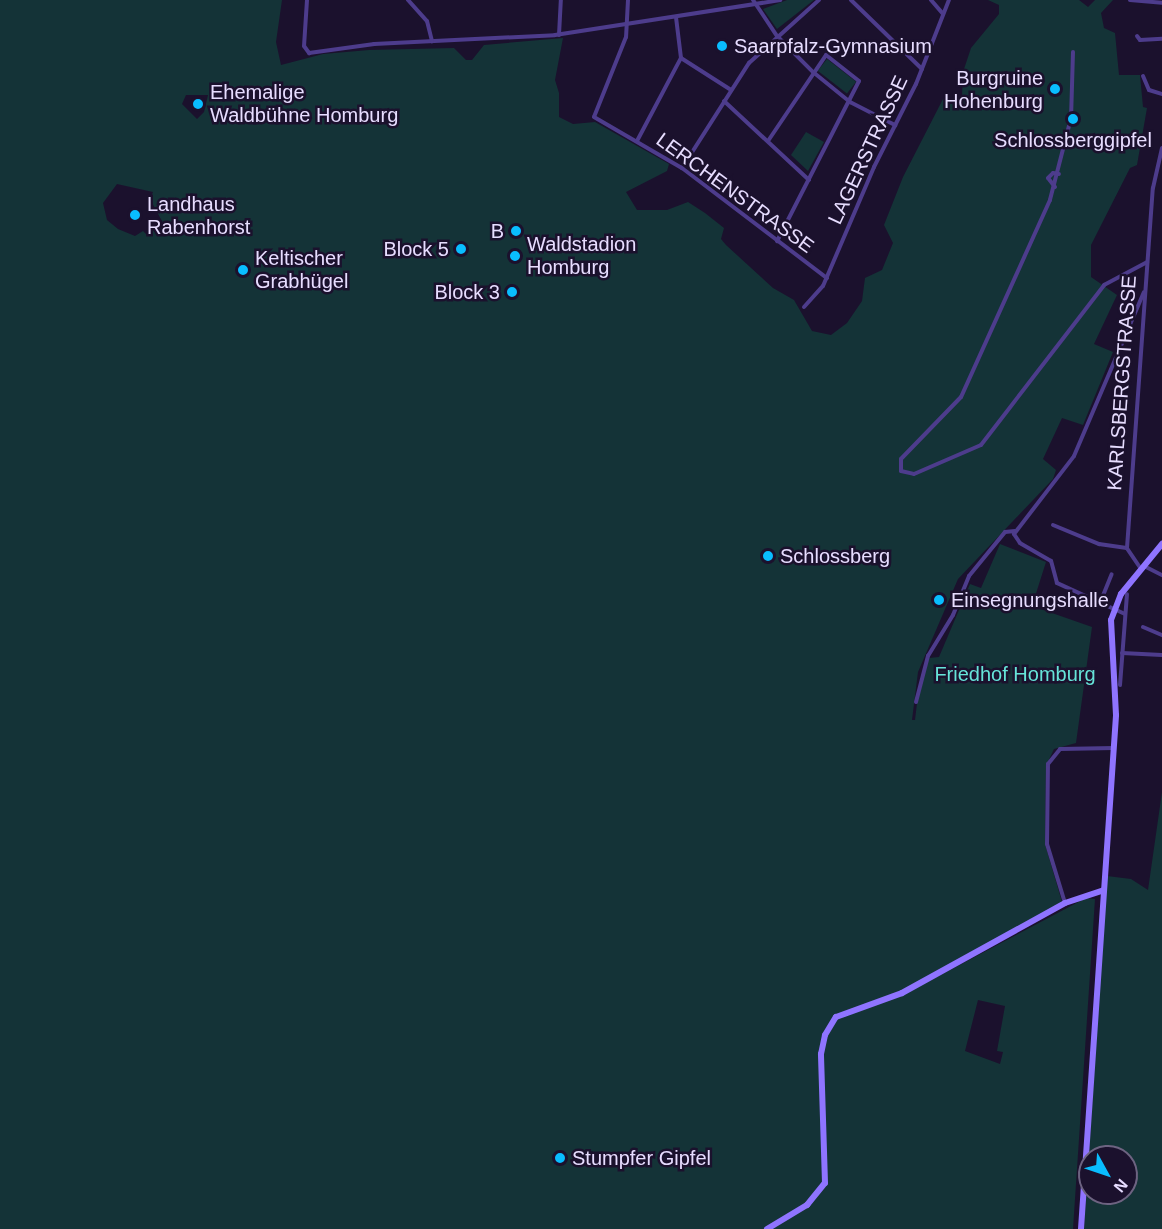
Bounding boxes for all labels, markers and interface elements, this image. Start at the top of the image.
place label: Saarpfalz-Gymnasium [734,34,932,58]
marker: Saarpfalz-Gymnasium [715,39,729,53]
place label: Burgruine Hohenburg [944,66,1043,113]
street label: LAGERSTRASSE [823,72,913,228]
place label: Ehemalige Waldbühne Homburg [210,80,398,127]
marker: Burgruine Hohenburg [1048,82,1062,96]
marker: Ehemalige Waldbühne Homburg [191,97,205,111]
marker: Schlossberggipfel [1066,112,1080,126]
street label: LERCHENSTRASSE [652,128,818,258]
place label: Schlossberggipfel [994,128,1152,152]
place label: Landhaus Rabenhorst [147,192,250,239]
marker: Landhaus Rabenhorst [128,208,142,222]
place label: B [491,219,504,243]
marker: B [509,224,523,238]
place label: Waldstadion Homburg [527,232,636,279]
place label: Block 5 [383,237,449,261]
marker: Block 5 [454,242,468,256]
place label: Keltischer Grabhügel [255,246,348,293]
marker: Waldstadion Homburg [508,249,522,263]
marker: Keltischer Grabhügel [236,263,250,277]
street label: KARLSBERGSTRASSE [1103,275,1141,491]
place label: Block 3 [434,280,500,304]
marker: Block 3 [505,285,519,299]
place label: Schlossberg [780,544,890,568]
marker: Schlossberg [761,549,775,563]
place label: Einsegnungshalle [951,588,1109,612]
marker: Einsegnungshalle [932,593,946,607]
park label: Friedhof Homburg [934,662,1096,686]
north arrow [1078,1145,1138,1205]
place label: Stumpfer Gipfel [572,1146,711,1170]
marker: Stumpfer Gipfel [553,1151,567,1165]
text: N [1110,1176,1131,1195]

